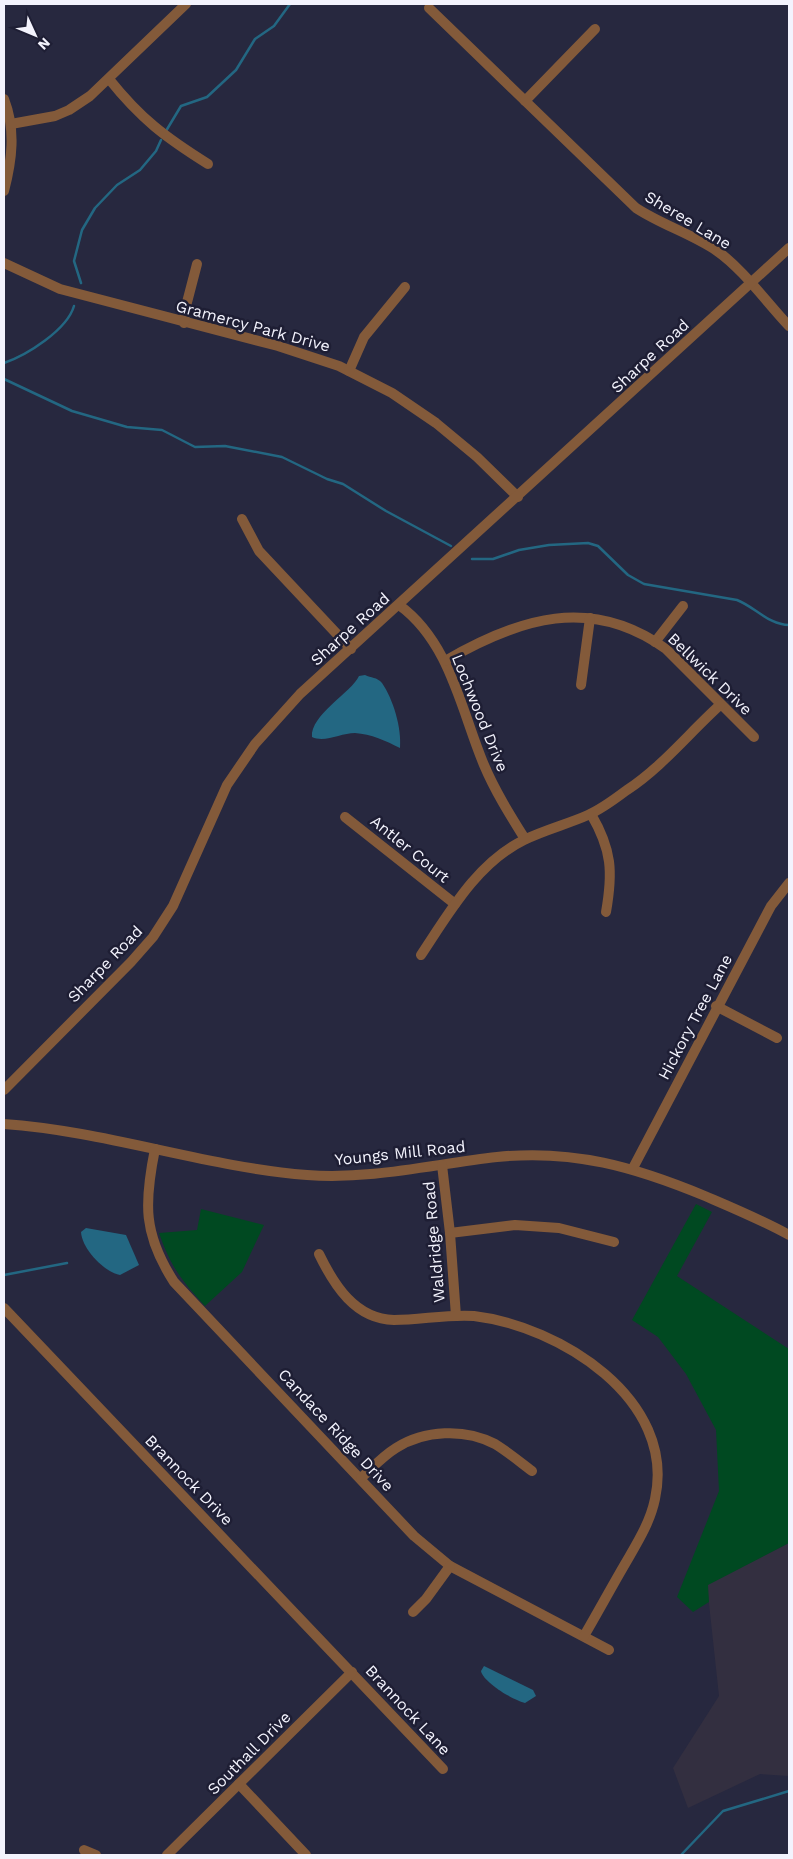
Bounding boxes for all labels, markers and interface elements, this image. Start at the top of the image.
north arrow [10,10,60,60]
text: N [35,35,54,53]
street label: Sheree Lane [641,187,735,253]
street label: Gramercy Park Drive [174,296,332,356]
street label: Sharpe Road [607,315,693,397]
street label: Sharpe Road [307,589,393,669]
street label: Bellwick Drive [664,629,756,719]
street label: Lochwood Drive [448,651,512,775]
street label: Antler Court [367,811,454,887]
street label: Sharpe Road [64,922,146,1006]
street label: Hickory Tree Lane [654,951,736,1083]
street label: Youngs Mill Road [334,1137,466,1169]
street label: Waldridge Road [419,1181,449,1303]
street label: Candace Ridge Drive [274,1365,398,1495]
street label: Brannock Drive [141,1431,237,1529]
street label: Brannock Lane [361,1661,455,1759]
street label: Southall Drive [203,1707,295,1799]

